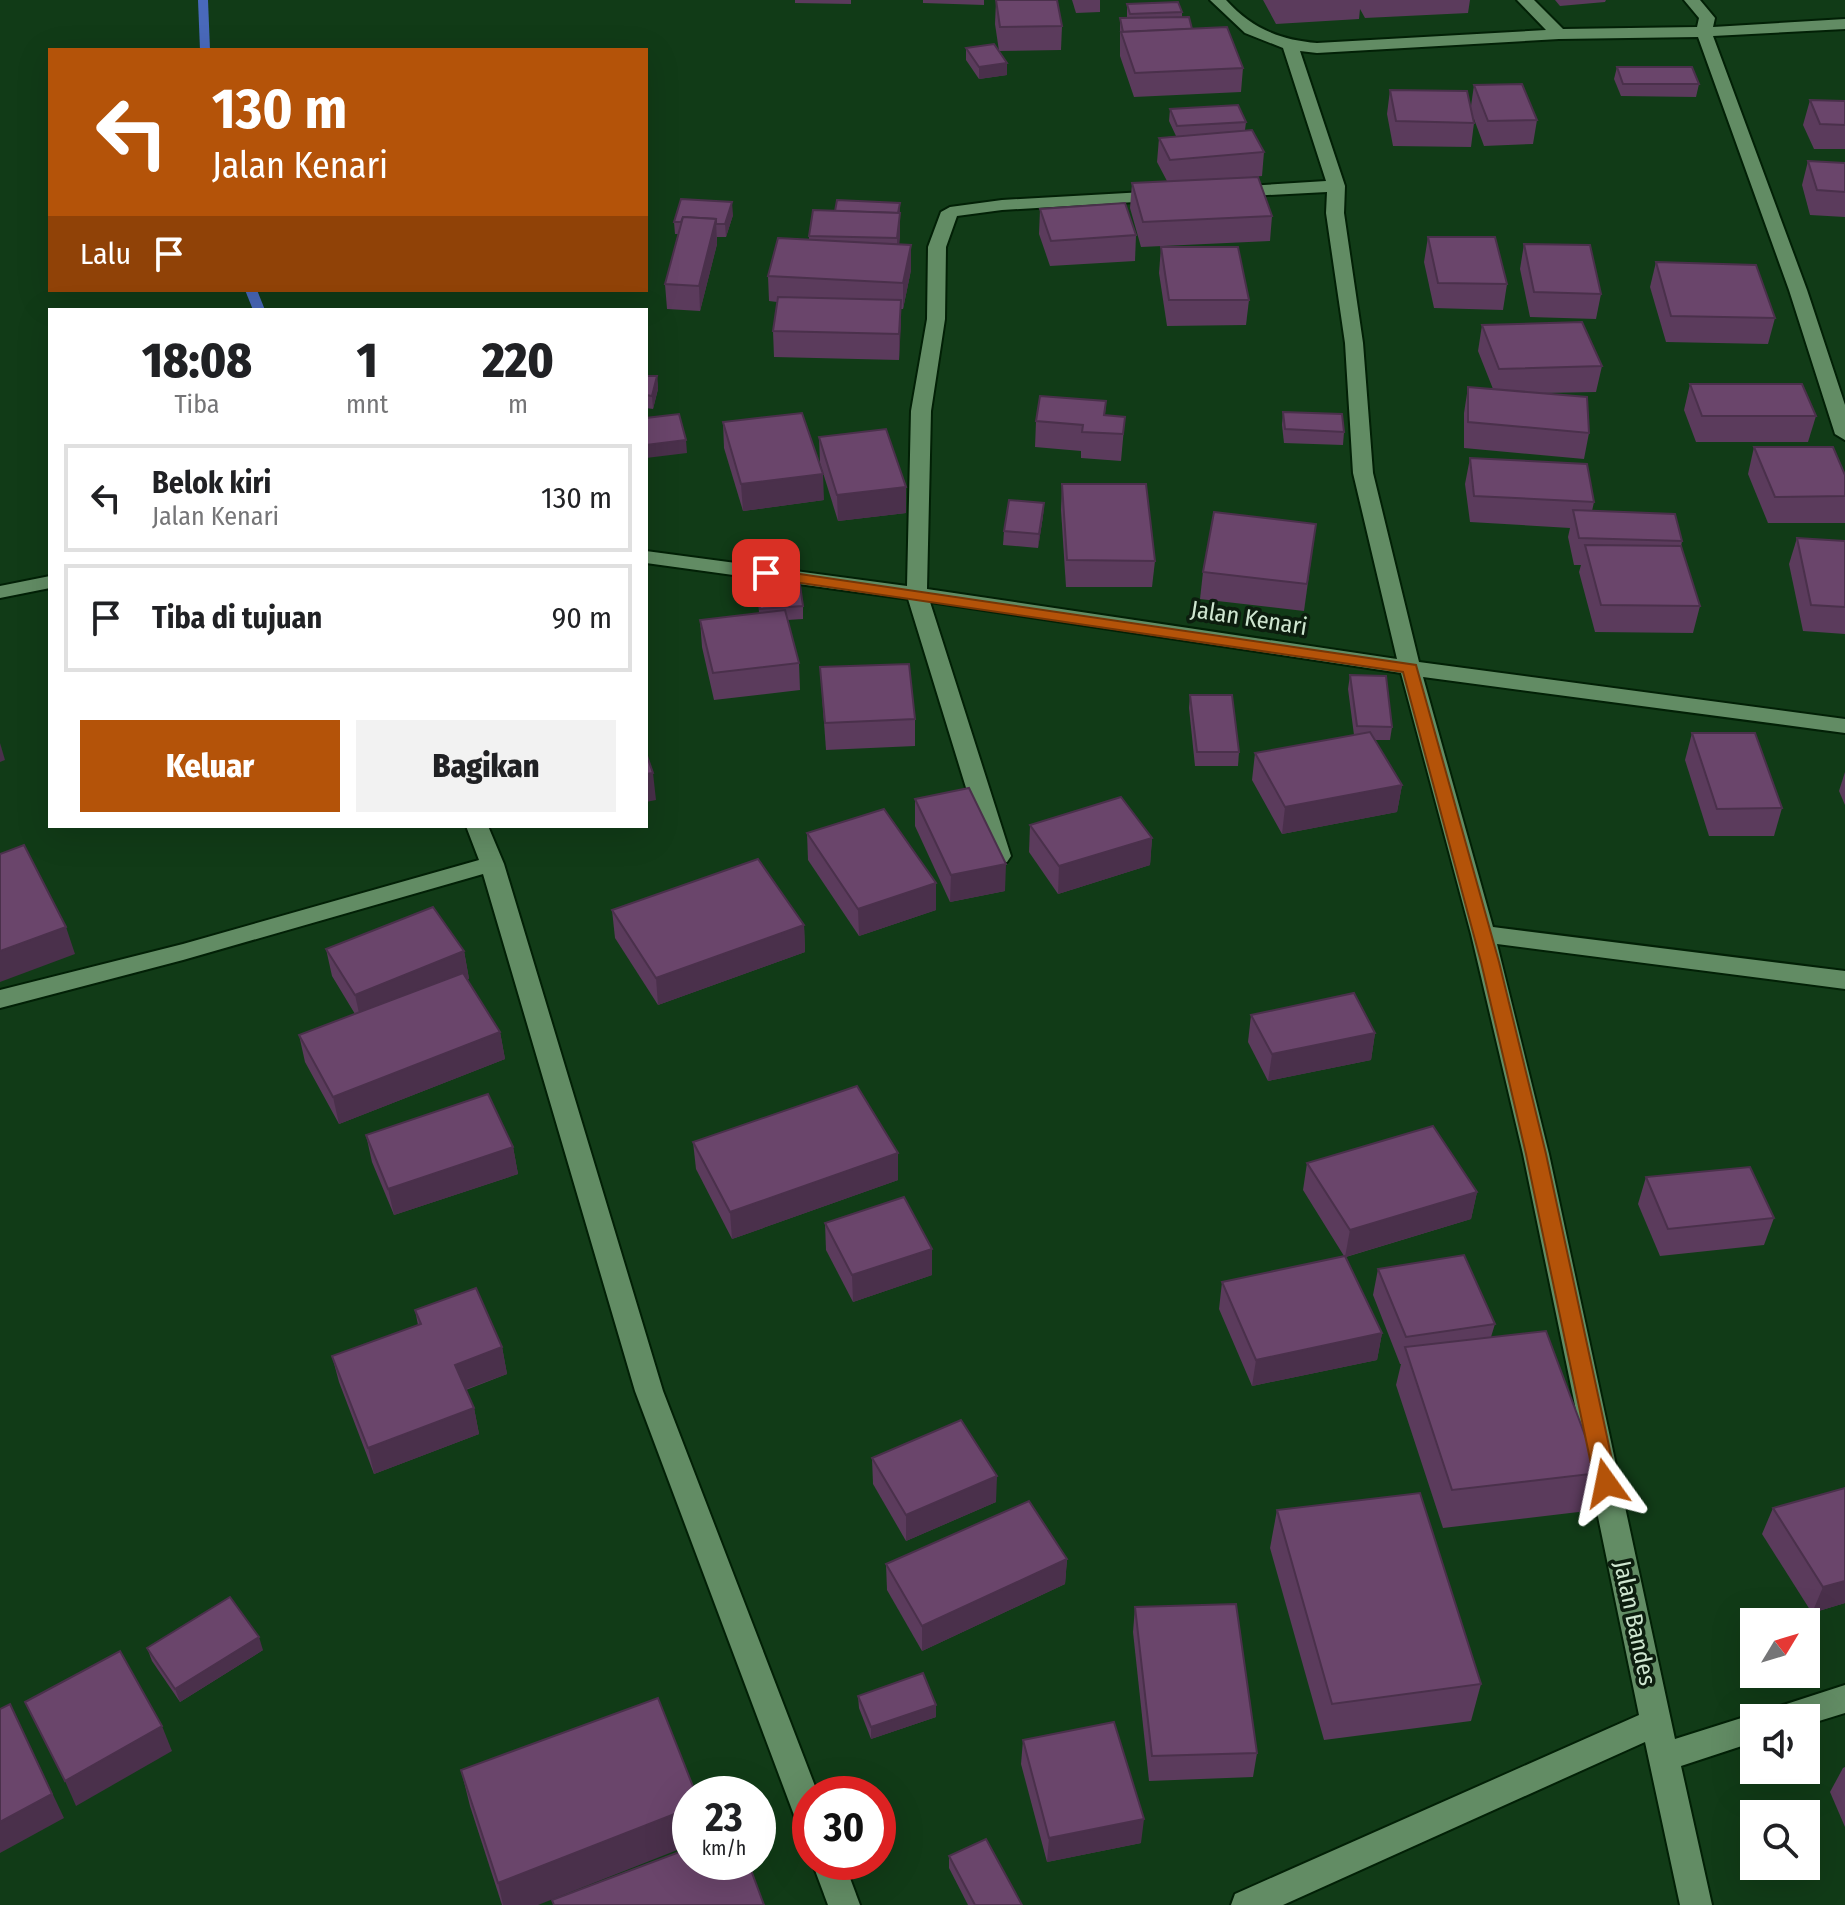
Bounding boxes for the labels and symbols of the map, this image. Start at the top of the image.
pin [732,539,800,607]
street label: Jalan Kenari [1189,595,1309,641]
position arrow [1564,1441,1648,1525]
street label: Jalan Bandes [1608,1558,1662,1688]
north arrow [1740,1608,1820,1688]
speed limit sign: 30 [792,1776,896,1880]

